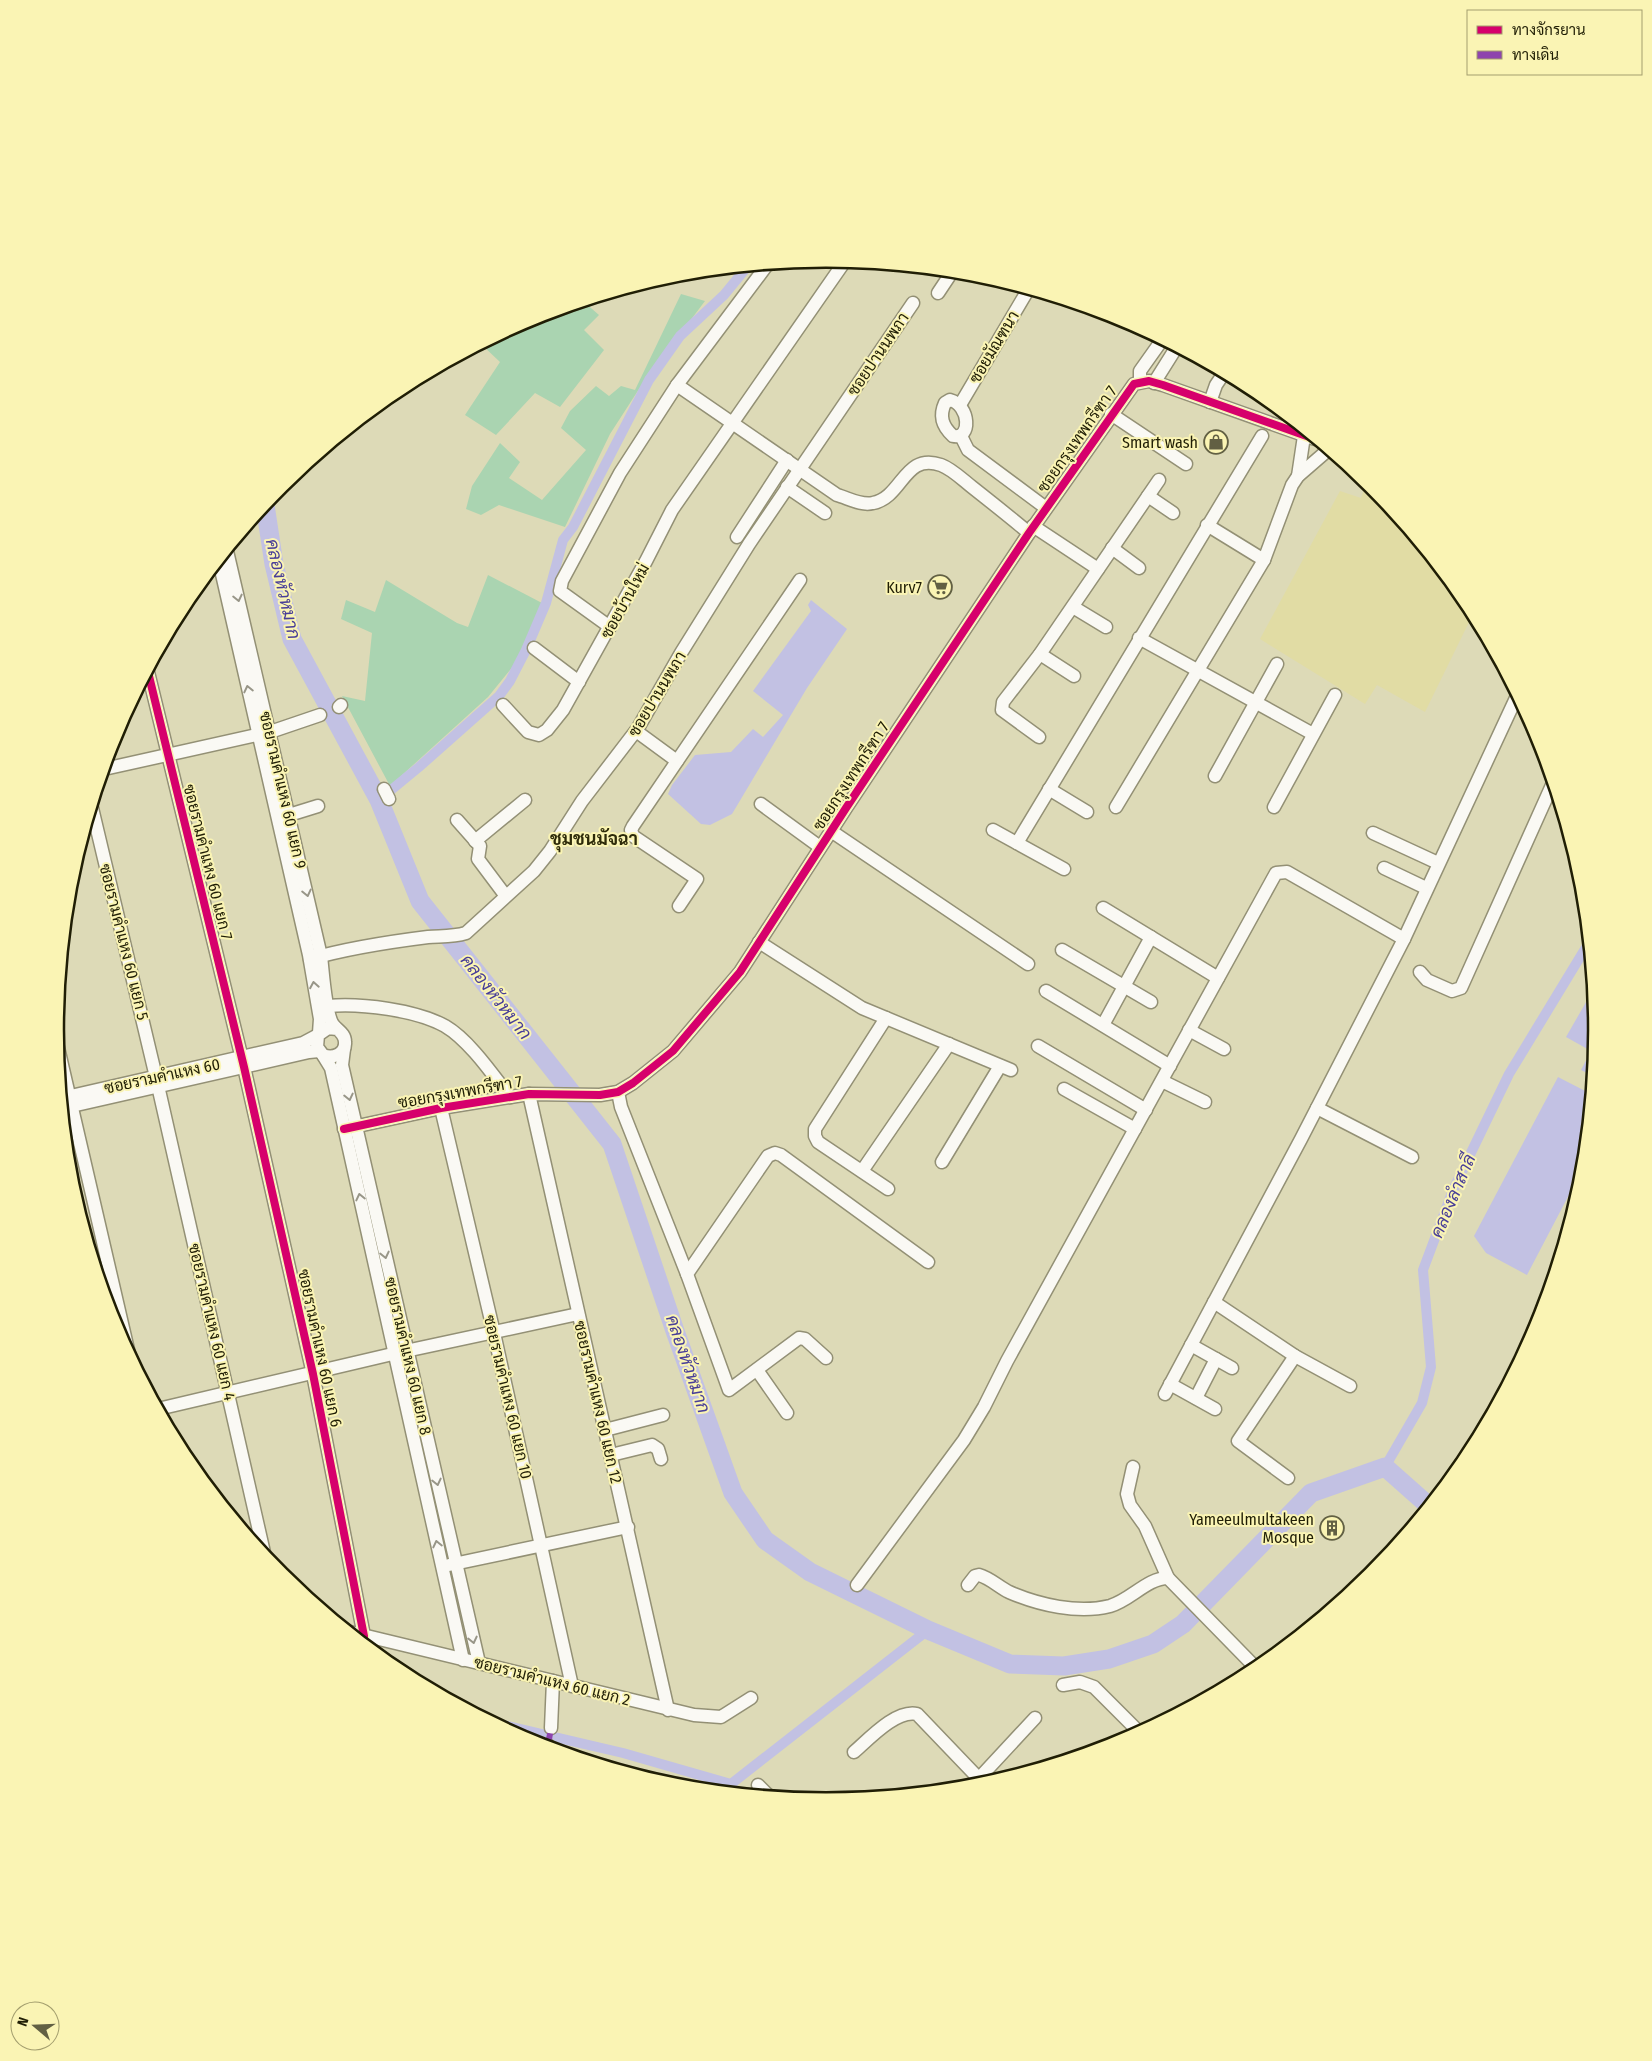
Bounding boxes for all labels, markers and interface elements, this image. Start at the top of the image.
legend [1467,10,1642,75]
text: ทางจักรยาน [1512,21,1586,39]
text: ทางเดิน [1512,46,1559,64]
street label: ซอยมัณฑนา [964,307,1023,387]
street label: ซอยปานนพภา [843,309,913,399]
street label: ซอยกรุงเทพกรีฑา 7 [1031,380,1123,497]
shop icon: Smart wash [1203,429,1229,455]
place label: Smart wash [1122,433,1198,452]
water label: คลองหัวหมาก [261,537,305,641]
street label: ซอยบ้านใหม่ [595,559,653,642]
supermarket icon: Kurv7 [927,574,953,600]
place label: Kurv7 [886,578,923,597]
one-way arrow [232,594,243,603]
street label: ซอยปานนพภา [624,648,690,740]
one-way arrow [243,685,254,694]
street label: ซอยรามคำแหง 60 แยก 9 [256,710,310,871]
street label: ซอยกรุงเทพกรีฑา 7 [807,717,895,835]
street label: ซอยรามคำแหง 60 แยก 7 [179,782,237,942]
district label: ชุมชนมัจฉา [550,828,638,853]
street label: ซอยรามคำแหง 60 แยก 5 [95,862,153,1022]
one-way arrow [301,888,312,897]
water label: คลองหัวหมาก [456,950,536,1044]
one-way arrow [310,980,320,989]
street label: ซอยรามคำแหง 60 [102,1054,222,1098]
street label: ซอยกรุงเทพกรีฑา 7 [396,1070,525,1114]
one-way arrow [343,1092,354,1101]
water label: คลองลำสาลี [1424,1149,1481,1241]
one-way arrow [355,1193,366,1202]
street label: ซอยรามคำแหง 60 แยก 4 [185,1242,239,1403]
one-way arrow [379,1251,390,1259]
street label: ซอยรามคำแหง 60 แยก 6 [294,1267,346,1429]
street label: ซอยรามคำแหง 60 แยก 8 [381,1275,435,1437]
water label: คลองหัวหมาก [661,1312,715,1416]
street label: ซอยรามคำแหง 60 แยก 10 [480,1313,536,1481]
street label: ซอยรามคำแหง 60 แยก 12 [570,1319,626,1485]
one-way arrow [431,1477,442,1486]
place label: Yameeulmultakeen Mosque [1189,1510,1314,1547]
building icon: Yameeulmultakeen Mosque [1319,1515,1345,1541]
one-way arrow [432,1539,443,1548]
one-way arrow [467,1636,478,1644]
street label: ซอยรามคำแหง 60 แยก 2 [472,1652,632,1710]
north arrow [10,2001,60,2051]
text: N [14,2015,33,2029]

